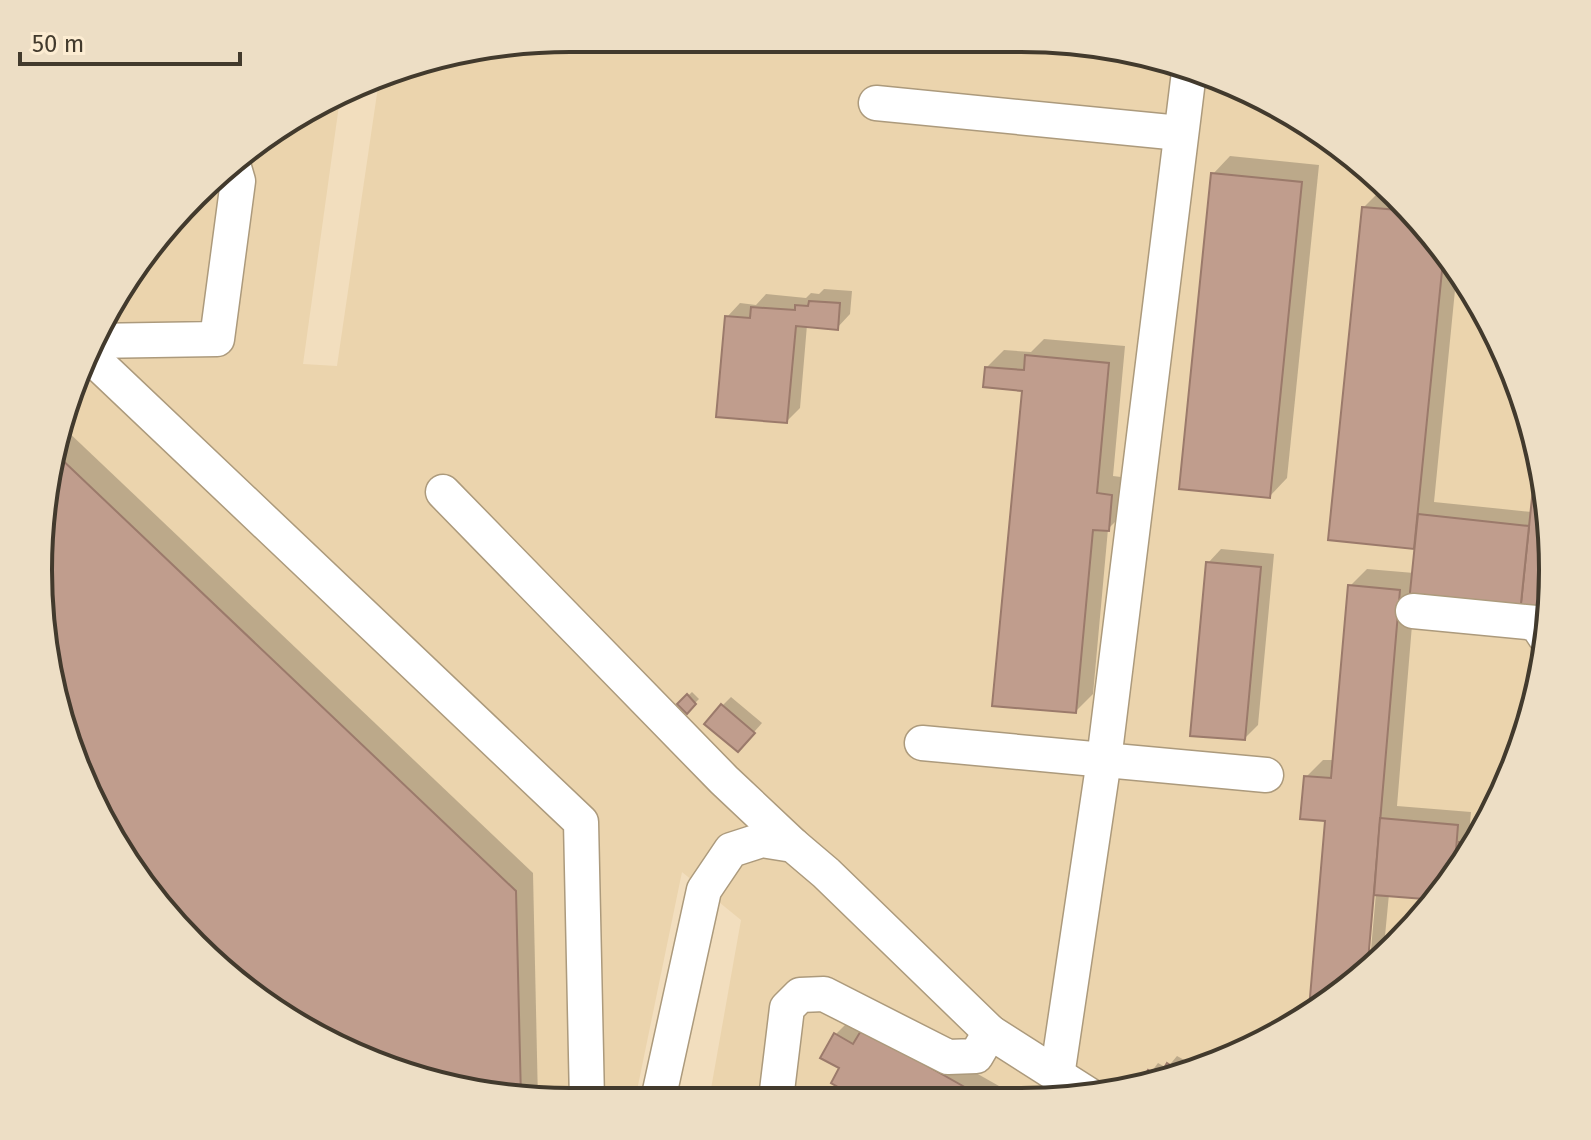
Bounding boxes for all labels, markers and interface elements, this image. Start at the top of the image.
scale bar [20,16,240,66]
text: 50 m [32,30,84,58]

